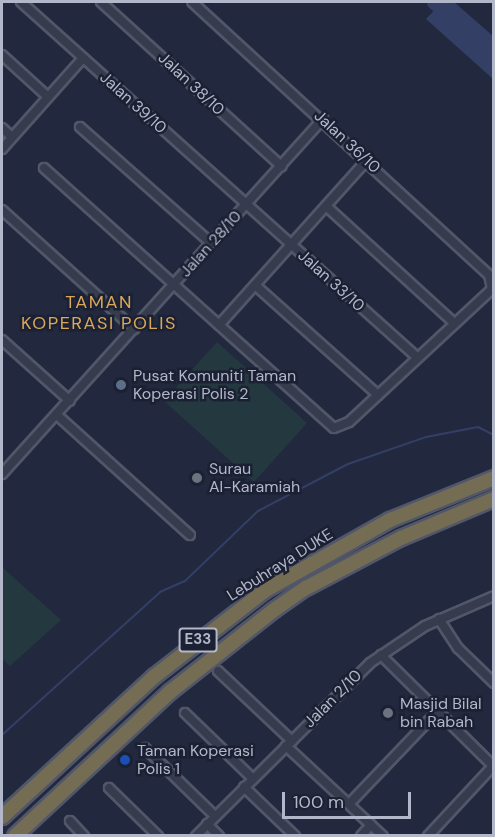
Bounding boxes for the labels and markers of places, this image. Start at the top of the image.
place label: Pusat Komuniti Taman Koperasi Polis 2 [133,366,296,404]
marker: Pusat Komuniti Taman Koperasi Polis 2 [114,378,128,392]
place label: Surau Al-Karamiah [209,459,300,497]
marker: Surau Al-Karamiah [190,471,204,485]
place label: Masjid Bilal bin Rabah [400,694,482,732]
marker: Masjid Bilal bin Rabah [381,706,395,720]
place label: Taman Koperasi Polis 1 [137,741,254,779]
marker: Taman Koperasi Polis 1 [118,753,132,767]

